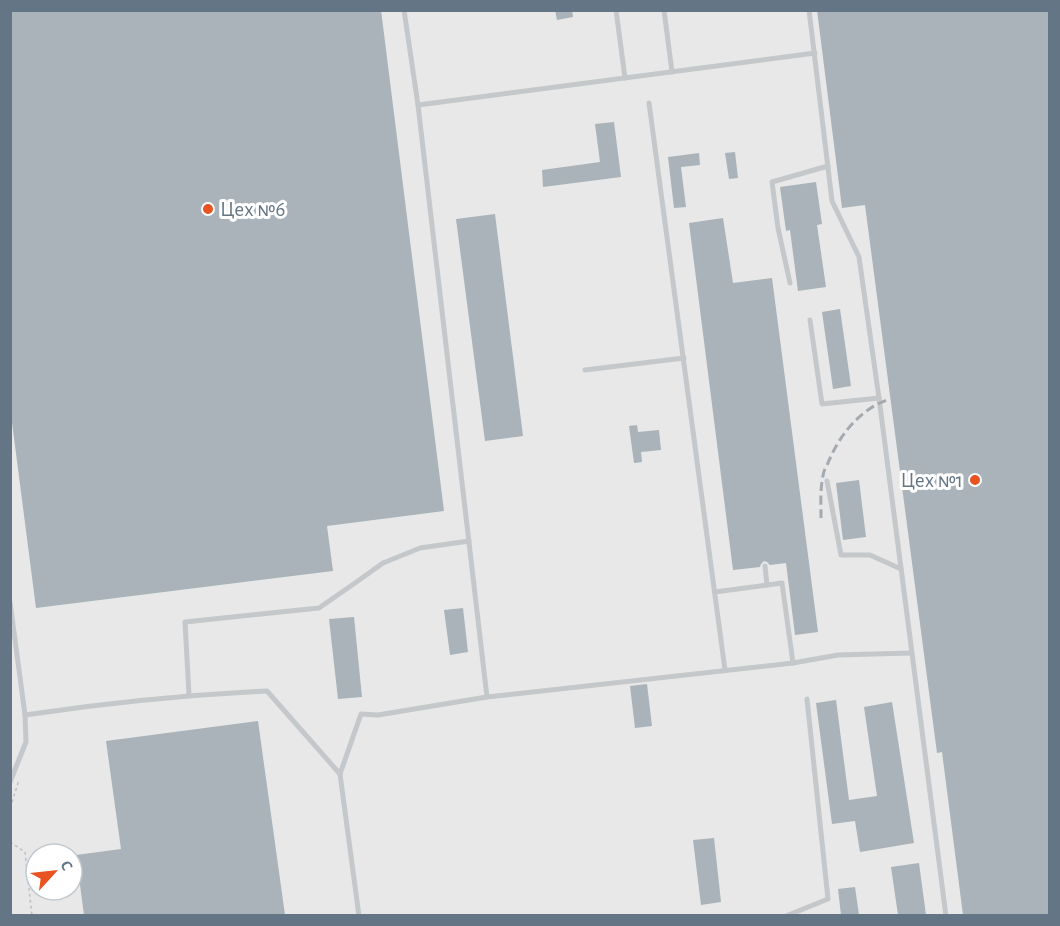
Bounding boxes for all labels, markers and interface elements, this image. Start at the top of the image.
place label: Цех №6 [220,199,285,220]
marker: Цех №6 [201,202,215,216]
place label: Цех №1 [900,470,963,491]
marker: Цех №1 [968,473,982,487]
north arrow [24,842,84,902]
text: С [57,858,76,873]

